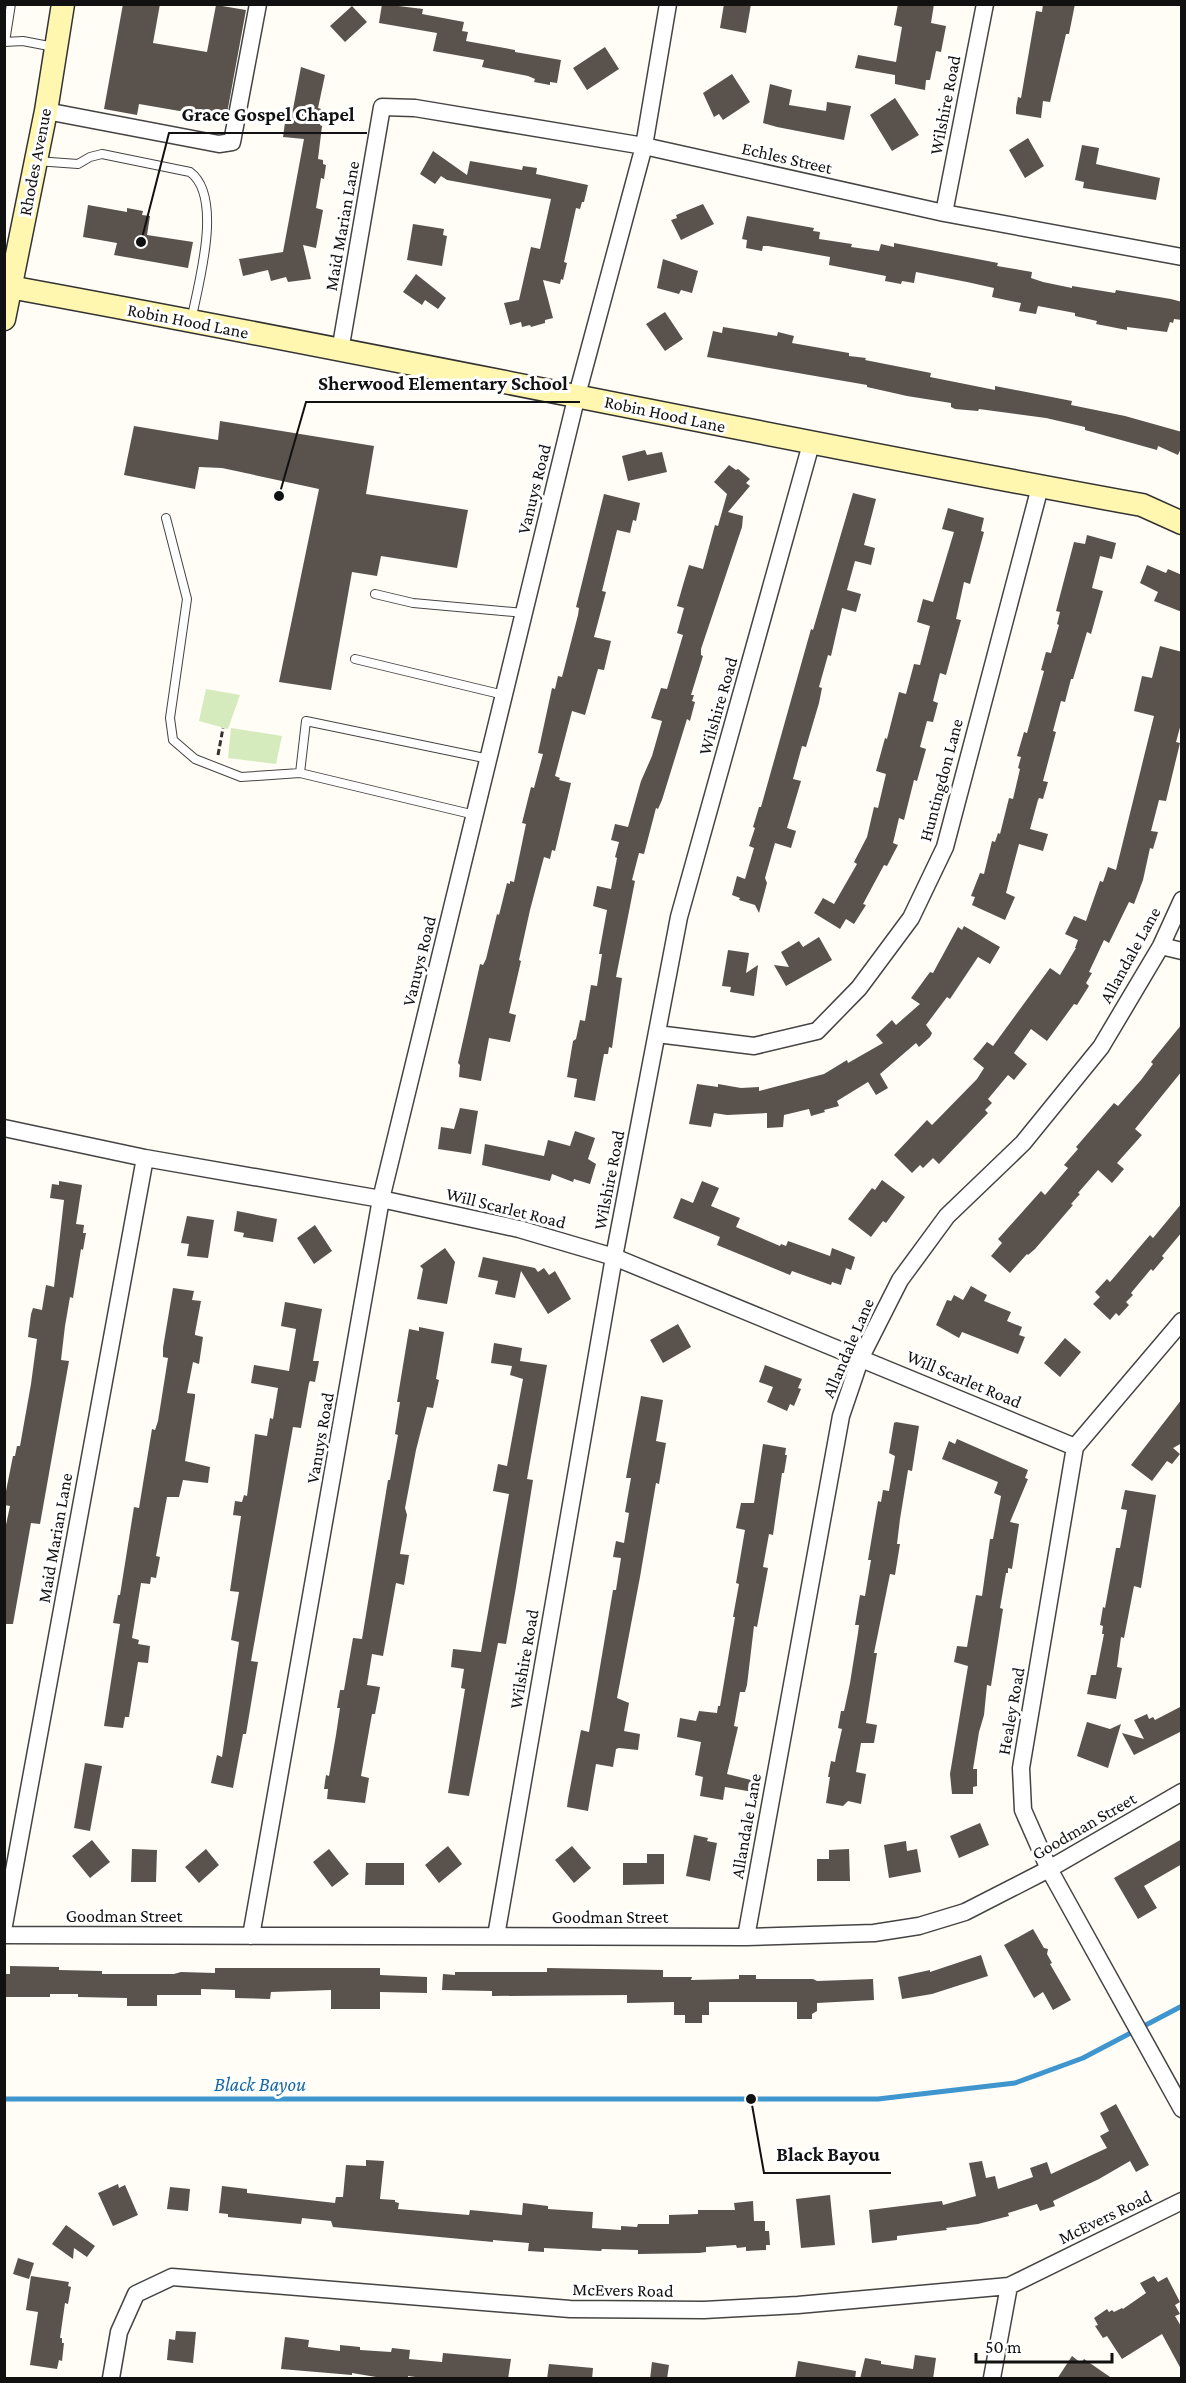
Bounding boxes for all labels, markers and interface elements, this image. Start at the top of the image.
street label: Wilshire Road [926,53,965,156]
callout: Grace Gospel Chapel [169,95,367,133]
text: Grace Gospel Chapel [181,103,355,125]
street label: Rhodes Avenue [15,106,55,218]
street label: Echles Street [740,138,835,178]
street label: Maid Marian Lane [321,159,363,292]
street label: Robin Hood Lane [126,299,250,343]
callout: Sherwood Elementary School [306,364,580,402]
text: Sherwood Elementary School [318,372,568,394]
street label: Robin Hood Lane [603,391,727,437]
street label: Vanuys Road [513,441,555,536]
street label: Wilshire Road [694,654,742,757]
street label: Huntingdon Lane [915,716,967,844]
street label: Allandale Lane [1095,904,1165,1006]
street label: Vanuys Road [398,913,440,1008]
street label: Wilshire Road [590,1128,629,1231]
street label: Will Scarlet Road [444,1183,568,1233]
street label: Allandale Lane [818,1295,878,1401]
street label: Will Scarlet Road [904,1346,1025,1412]
street label: Vanuys Road [302,1390,338,1485]
street label: Maid Marian Lane [34,1471,76,1604]
street label: Wilshire Road [505,1607,543,1710]
street label: Healey Road [993,1665,1029,1756]
street label: Allandale Lane [727,1772,765,1880]
street label: Goodman Street [1028,1788,1140,1864]
street label: Goodman Street [66,1906,183,1926]
street label: Goodman Street [552,1907,669,1927]
water label: Black Bayou [214,2073,306,2096]
callout: Black Bayou [764,2135,891,2173]
text: Black Bayou [776,2143,880,2165]
street label: McEvers Road [1055,2186,1155,2248]
street label: McEvers Road [572,2279,674,2301]
scale bar [976,2326,1112,2364]
text: 50 m [985,2337,1022,2357]

